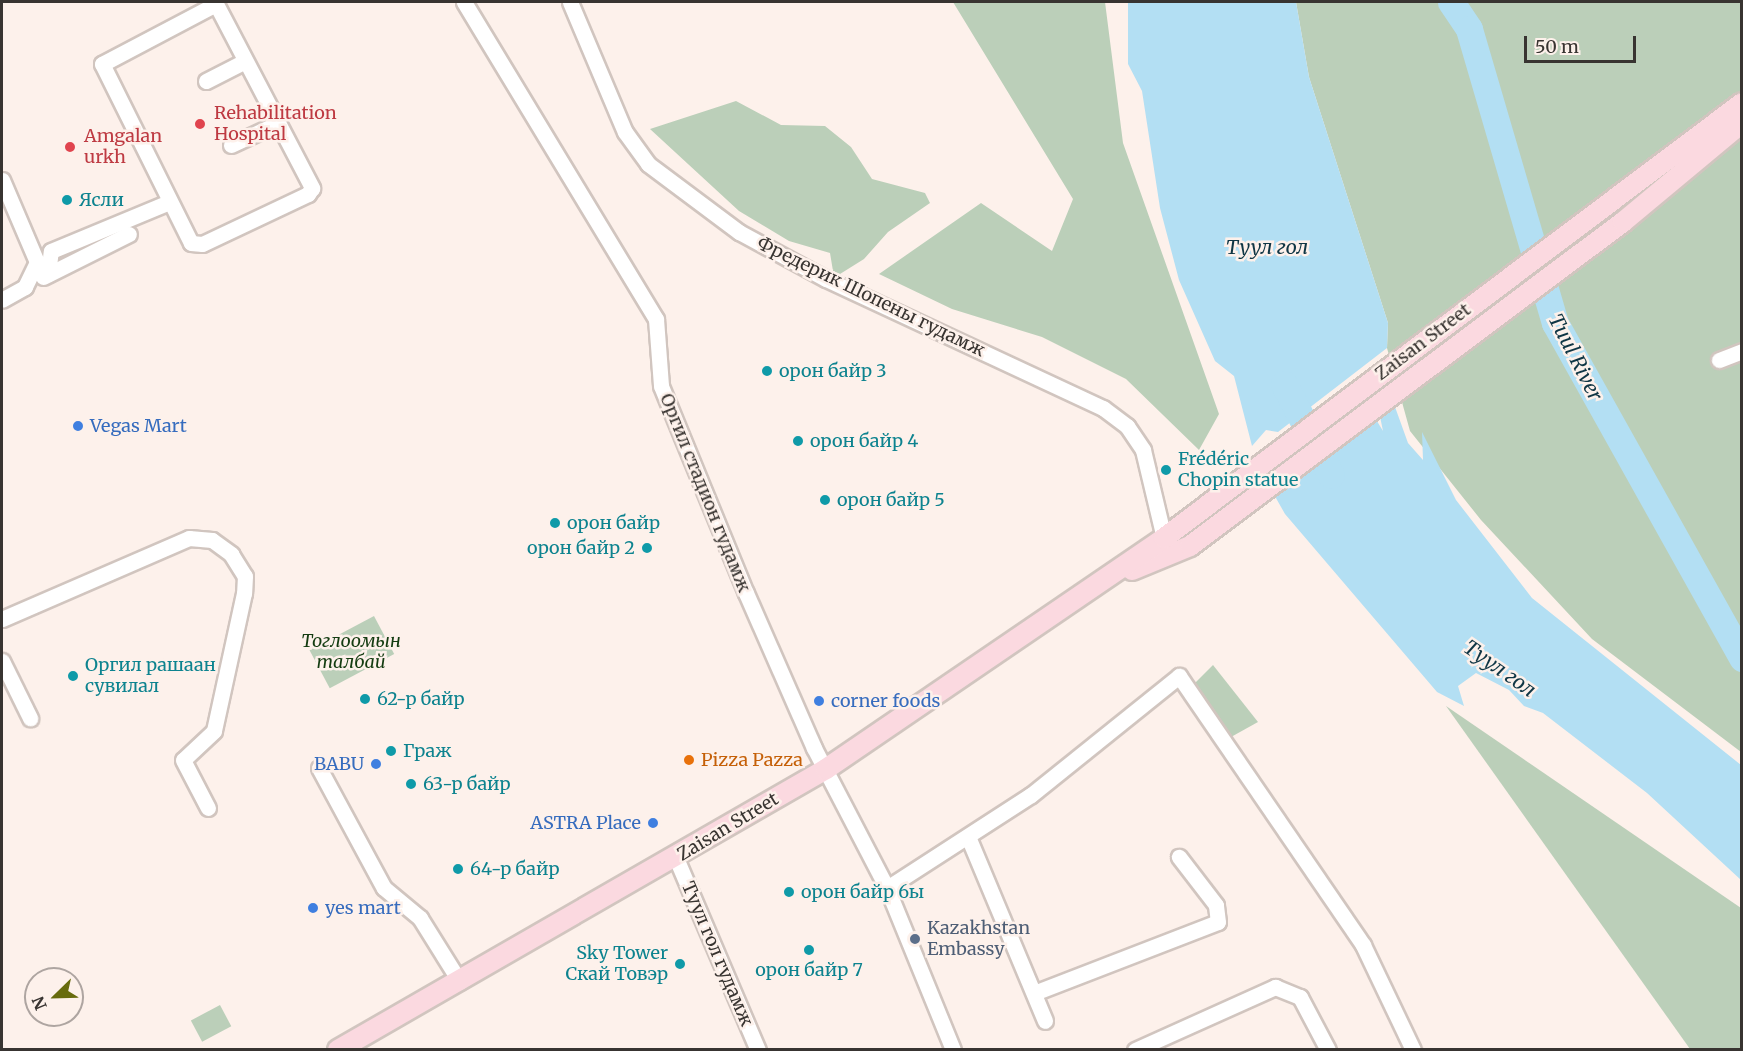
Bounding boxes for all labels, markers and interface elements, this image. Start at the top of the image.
scale bar [1527,24,1640,62]
text: 50 m [1535,35,1579,58]
place label: Rehabilitation Hospital [214,103,337,146]
marker: Rehabilitation Hospital [191,115,209,133]
place label: Amgalan urkh [84,126,162,168]
marker: Amgalan urkh [61,138,79,156]
place label: Ясли [79,189,124,211]
marker: Ясли [60,193,74,207]
street label: Фредерик Шопены гудамж [754,232,988,362]
water label: Туул гол [1226,234,1308,258]
street label: Zaisan Street [1371,299,1475,385]
water label: Tuul River [1544,310,1608,404]
place label: орон байр 3 [779,360,887,382]
marker: орон байр 3 [760,364,774,378]
street label: Оргил стадион гудамж [655,390,755,596]
place label: Vegas Mart [90,415,187,437]
marker: Vegas Mart [71,419,85,433]
place label: орон байр 4 [810,430,918,452]
marker: орон байр 4 [791,434,805,448]
place label: Frédéric Chopin statue [1178,449,1298,492]
marker: Frédéric Chopin statue [1159,463,1173,477]
place label: орон байр 5 [837,489,945,511]
marker: орон байр 5 [818,493,832,507]
place label: орон байр [567,512,660,534]
marker: орон байр [548,516,562,530]
place label: орон байр 2 [527,537,635,559]
marker: орон байр 2 [640,541,654,555]
park label: Тоглоомын талбай [301,631,401,674]
water label: Туул гол [1459,635,1541,701]
place label: Оргил рашаан сувилал [85,655,216,698]
marker: Оргил рашаан сувилал [66,669,80,683]
place label: 62-р байр [377,688,465,710]
place label: corner foods [831,690,940,712]
marker: 62-р байр [358,692,372,706]
marker: corner foods [812,694,826,708]
place label: Граж [403,740,452,762]
marker: Граж [384,744,398,758]
place label: Pizza Pazza [701,749,803,771]
place label: BABU [314,753,364,775]
marker: Pizza Pazza [682,753,696,767]
marker: BABU [369,757,383,771]
place label: 63-р байр [423,773,511,795]
marker: 63-р байр [404,777,418,791]
street label: Zaisan Street [674,788,782,866]
place label: ASTRA Place [530,812,641,834]
marker: ASTRA Place [646,816,660,830]
place label: 64-р байр [470,858,559,880]
marker: 64-р байр [451,862,465,876]
street label: Туул гол гудамж [677,878,757,1030]
place label: орон байр 6ы [801,881,924,903]
marker: орон байр 6ы [782,885,796,899]
place label: yes mart [325,897,401,919]
marker: yes mart [306,901,320,915]
place label: Kazakhstan Embassy [927,918,1030,960]
marker: Kazakhstan Embassy [908,932,922,946]
place label: Sky Tower Скай Товэр [565,943,668,986]
marker: орон байр 7 [802,943,816,957]
marker: Sky Tower Скай Товэр [673,957,687,971]
place label: орон байр 7 [755,959,863,981]
north arrow [24,967,84,1027]
text: N [28,994,51,1013]

